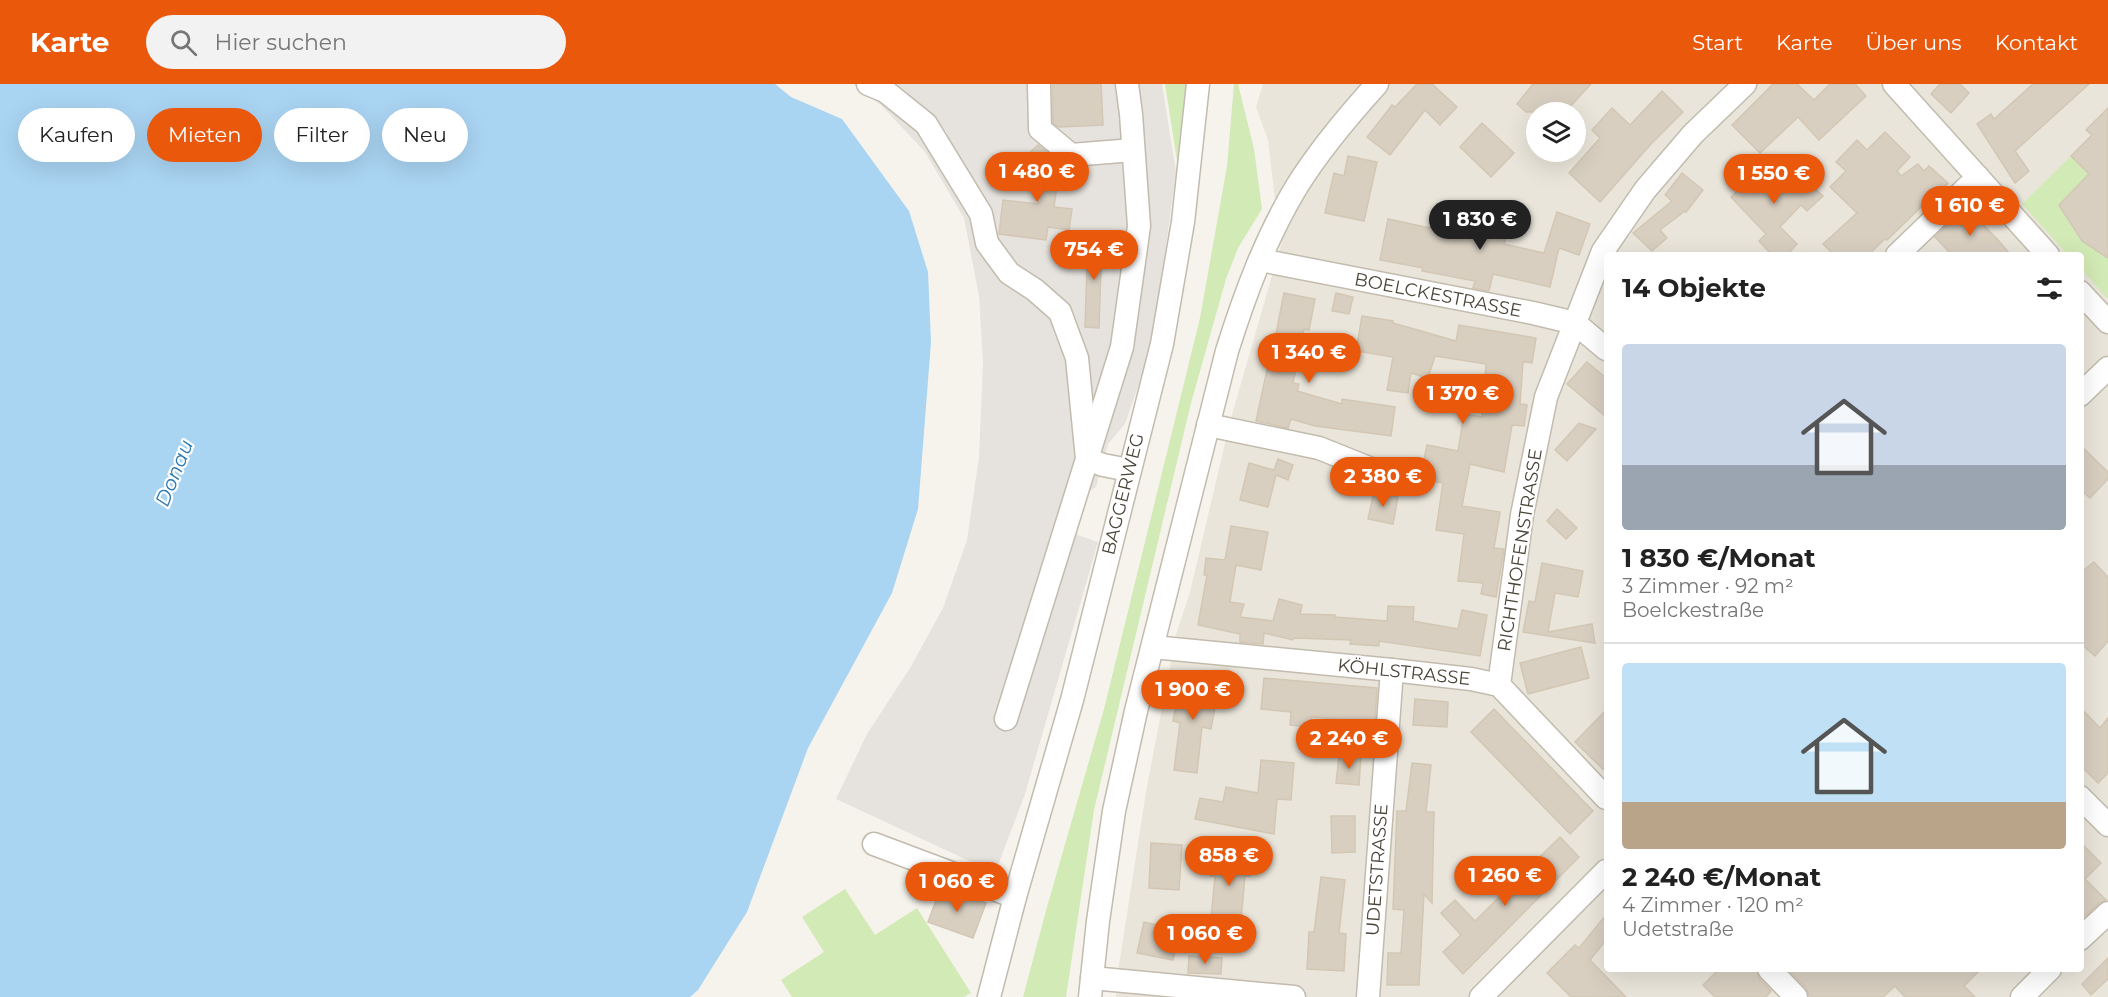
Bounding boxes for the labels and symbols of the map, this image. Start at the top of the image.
pin: 1 480 € [982,152,1092,203]
pin: 1 550 € [1719,154,1829,205]
pin: 1 610 € [1915,186,2025,237]
pin: 1 830 € [1425,200,1535,251]
pin: 754 € [1052,230,1136,281]
street label: BOELCKESTRASSE [1352,268,1524,322]
pin: 1 340 € [1254,333,1364,384]
pin: 1 370 € [1408,374,1518,425]
street label: BAGGERWEG [1097,431,1149,557]
water label: Donau [150,436,198,510]
street label: RICHTHOFENSTRASSE [1493,447,1547,653]
pin: 2 380 € [1328,457,1438,508]
street label: KÖHLSTRASSE [1336,654,1472,690]
pin: 1 900 € [1138,670,1248,721]
pin: 2 240 € [1294,719,1404,770]
street label: UDETSTRASSE [1361,803,1393,937]
pin: 858 € [1187,836,1271,887]
pin: 1 260 € [1450,856,1560,907]
pin: 1 060 € [902,862,1012,913]
pin: 1 060 € [1150,914,1260,965]

